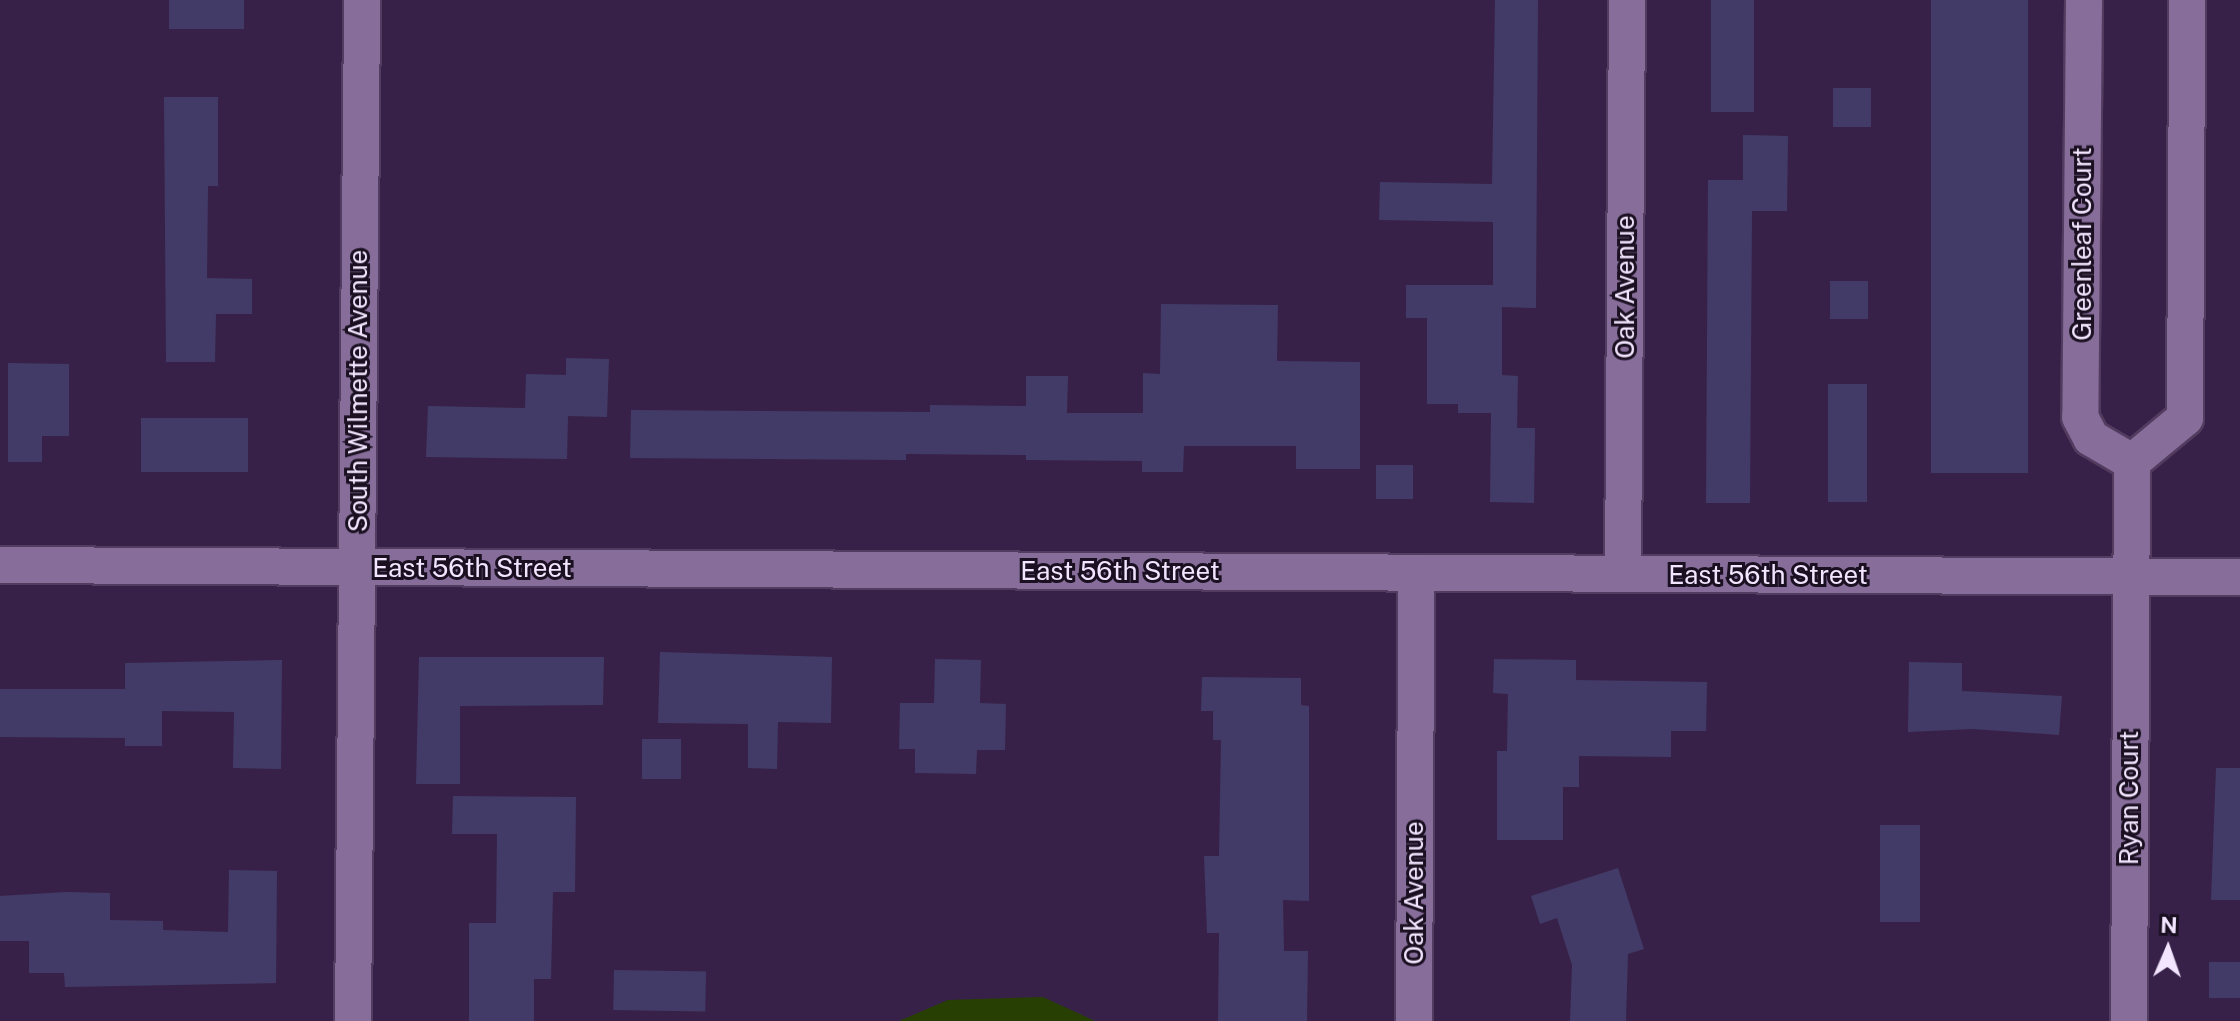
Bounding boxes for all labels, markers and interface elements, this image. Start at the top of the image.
street label: Greenleaf Court [2066,147,2098,341]
street label: Oak Avenue [1609,215,1641,359]
street label: South Wilmette Avenue [342,249,374,533]
street label: East 56th Street [372,552,572,584]
street label: East 56th Street [1020,555,1220,587]
street label: East 56th Street [1668,559,1868,591]
street label: Ryan Court [2113,731,2145,865]
street label: Oak Avenue [1398,821,1430,965]
north arrow [2128,909,2208,989]
text: N [2160,912,2178,938]

